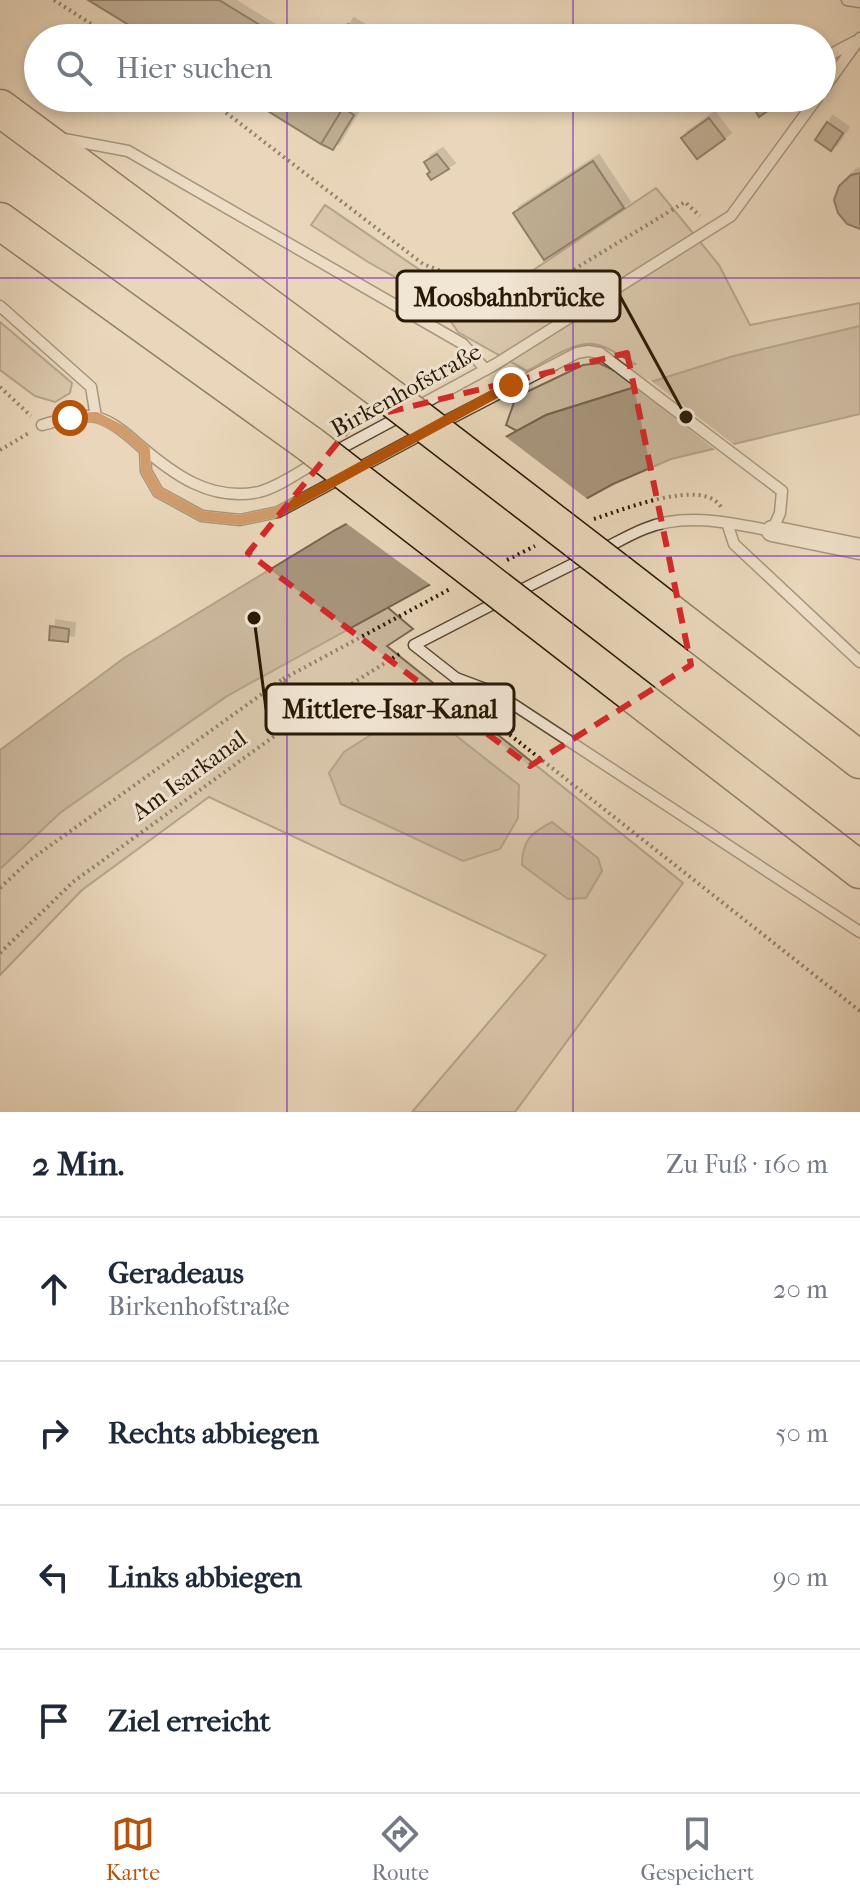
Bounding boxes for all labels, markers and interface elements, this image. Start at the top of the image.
search box [24,24,836,112]
icon: search [52,46,96,90]
text: Hier suchen [116,51,272,86]
callout: Moosbahnbrücke [397,271,620,321]
text: Moosbahnbrücke [413,282,605,313]
street label: Birkenhofstraße [326,337,486,443]
route end [493,367,529,403]
route start [52,400,88,436]
callout: Mittlere-Isar-Kanal [266,684,514,734]
text: Mittlere-Isar-Kanal [282,694,498,725]
street label: Am Isarkanal [125,724,252,827]
text: 2 Min. [32,1144,124,1184]
text: Zu Fuß · 160 m [666,1149,828,1180]
text: Geradeaus [108,1256,244,1291]
icon: ahead [32,1267,76,1311]
text: 20 m [773,1274,828,1305]
text: Birkenhofstraße [108,1291,290,1322]
icon: right [32,1411,76,1455]
text: Rechts abbiegen [108,1416,319,1451]
text: 50 m [775,1418,828,1449]
icon: left [32,1555,76,1599]
text: Links abbiegen [108,1560,302,1595]
text: 90 m [773,1562,828,1593]
icon: arrive [32,1699,76,1743]
text: Ziel erreicht [108,1704,270,1739]
tab: Karte [106,1812,160,1886]
tab: Route [372,1812,429,1886]
tab: Gespeichert [641,1812,754,1886]

